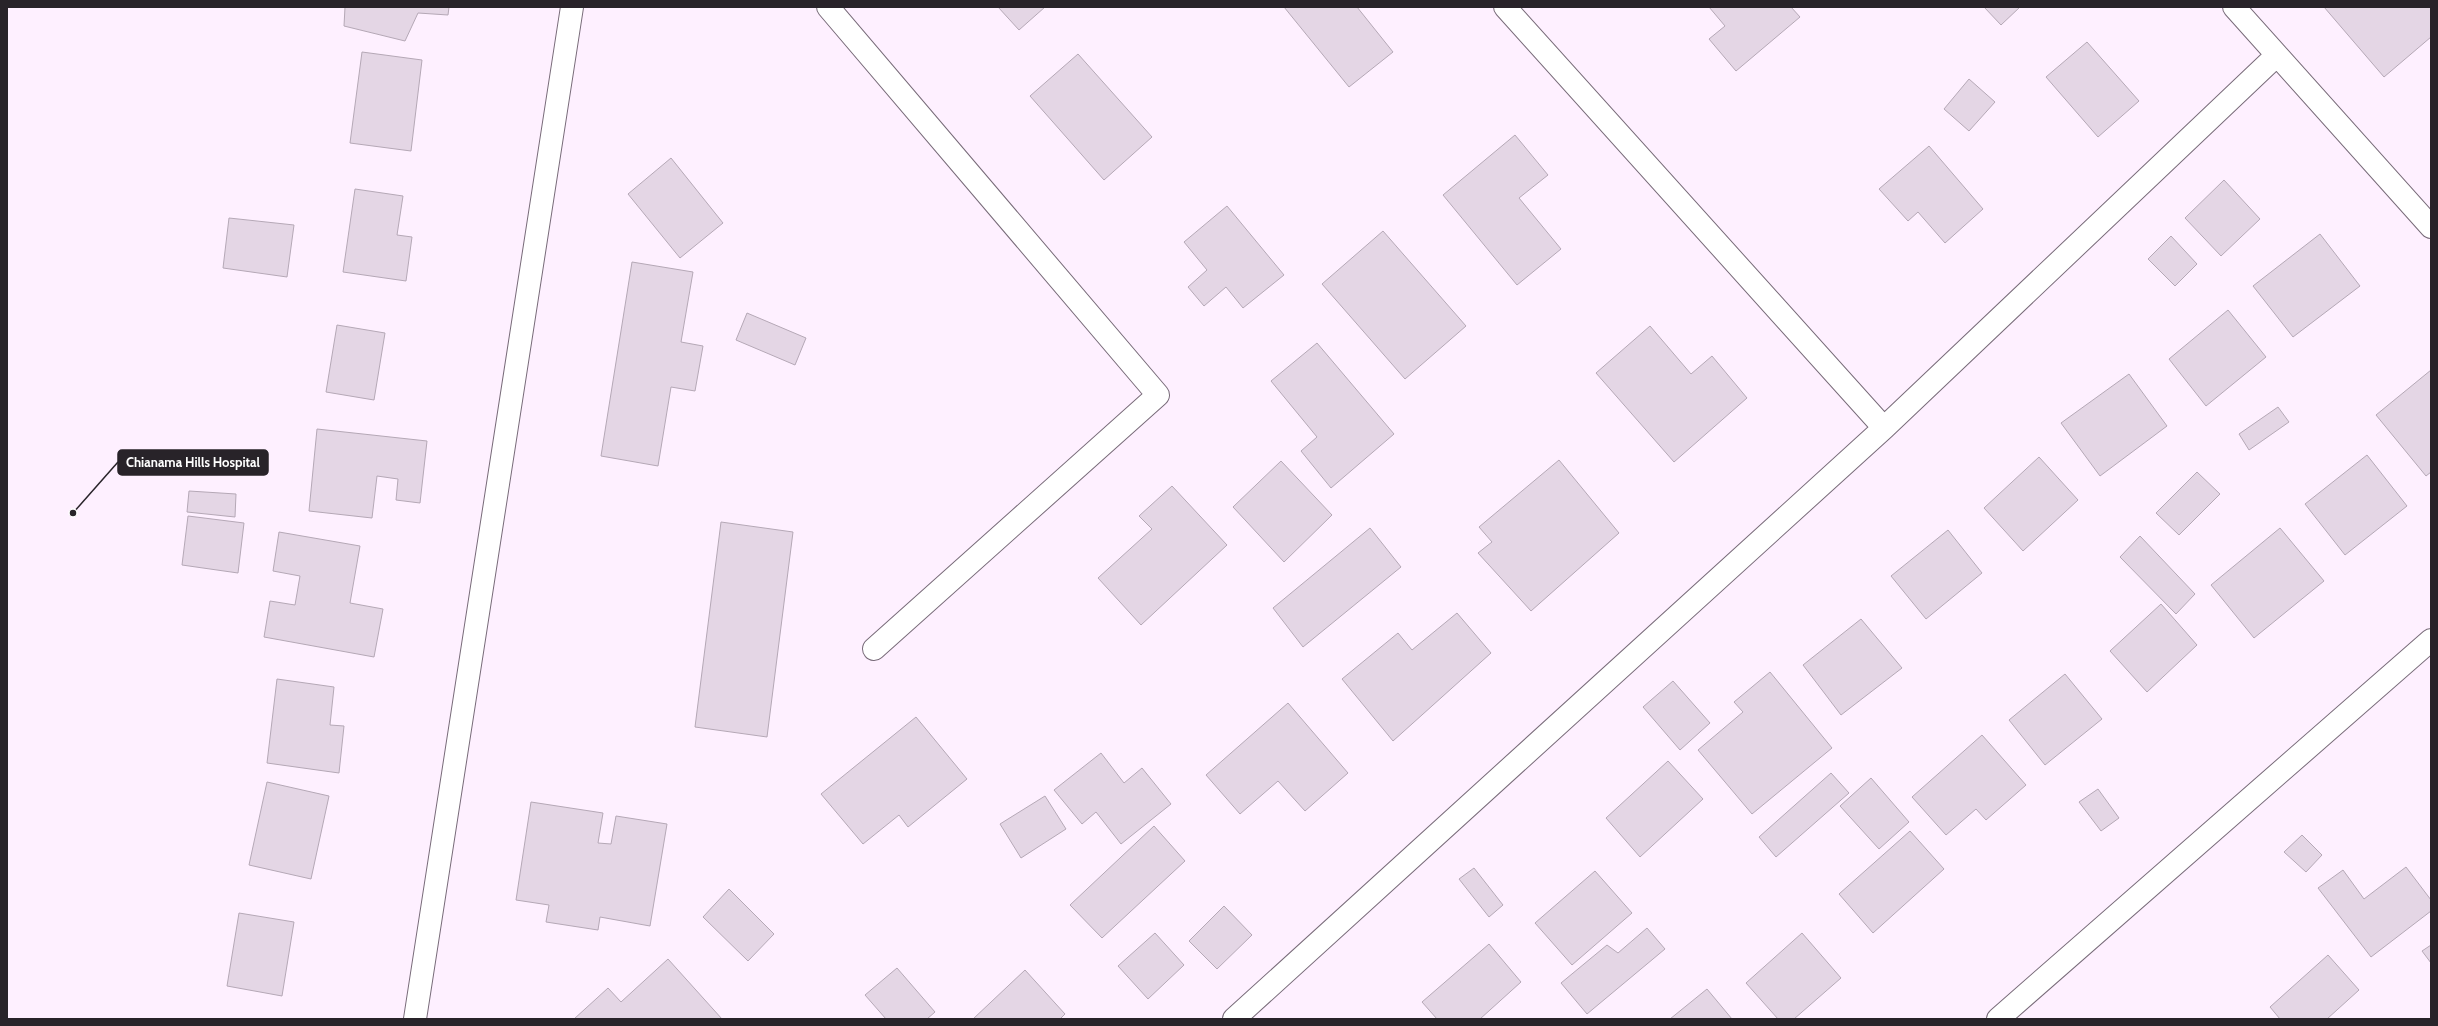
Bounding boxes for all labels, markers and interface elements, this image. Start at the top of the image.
callout: Chianama Hills Hospital [118,450,268,475]
text: Chianama Hills Hospital [126,454,261,470]

